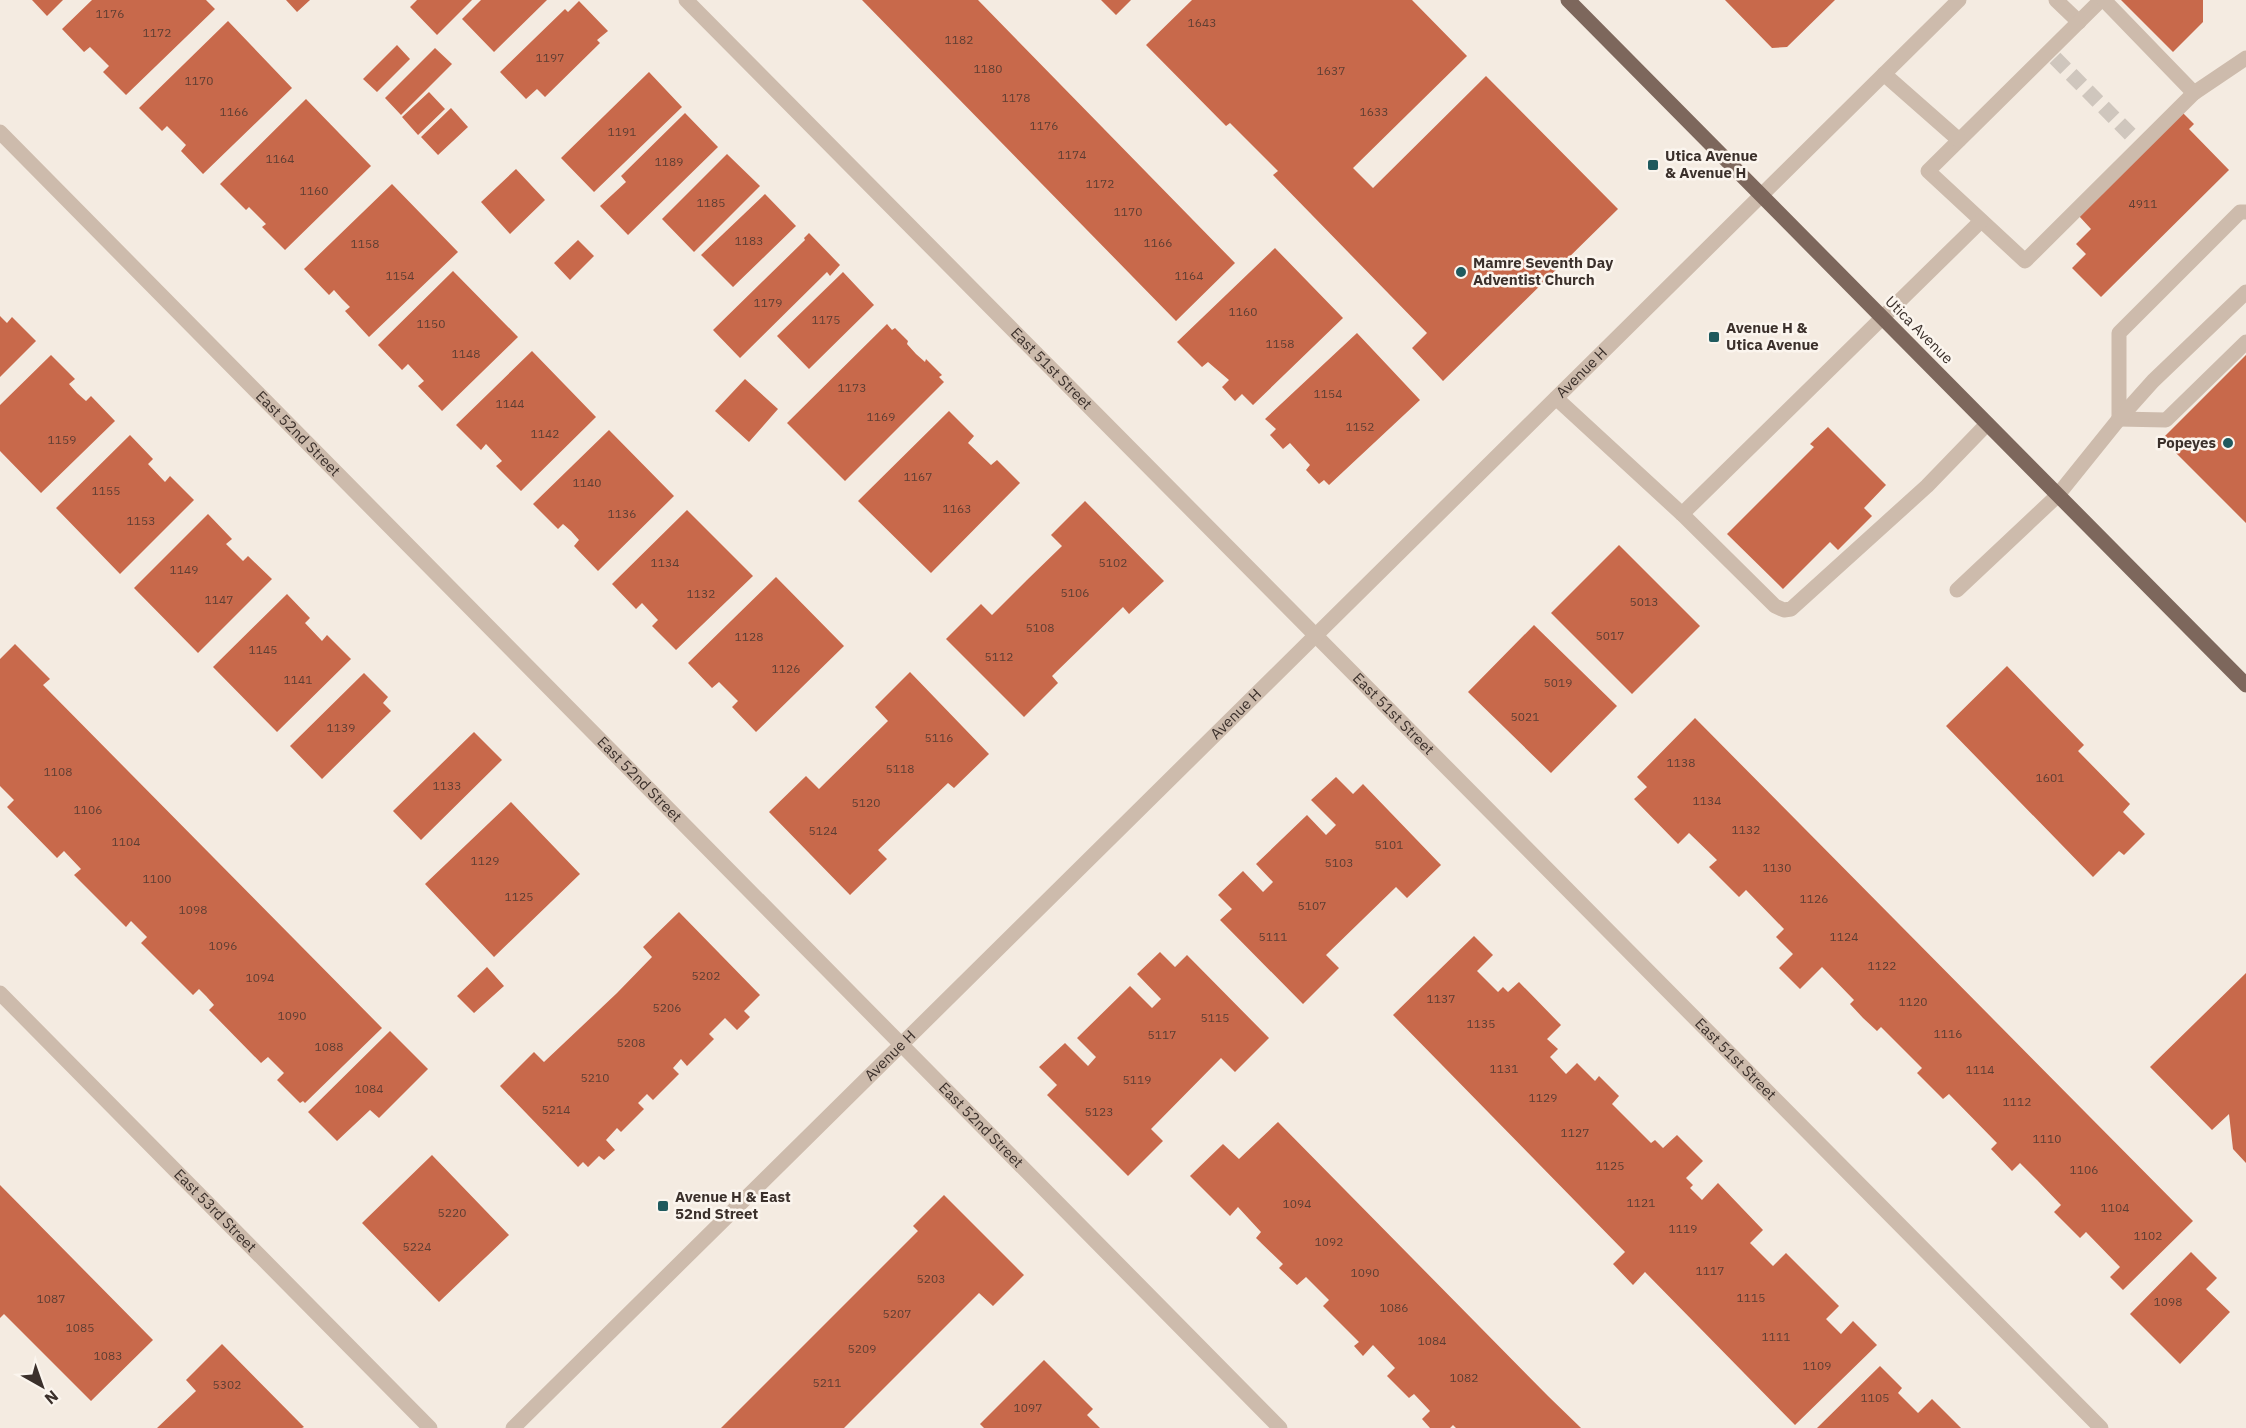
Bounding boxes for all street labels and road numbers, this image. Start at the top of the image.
street label: Utica Avenue [1881,292,1957,368]
street label: East 51st Street [1007,323,1096,413]
street label: Avenue H [1552,343,1611,402]
street label: East 52nd Street [252,387,345,480]
street label: East 51st Street [1349,668,1439,759]
street label: Avenue H [1206,684,1265,743]
street label: East 52nd Street [593,732,686,826]
street label: East 51st Street [1691,1014,1781,1104]
street label: Avenue H [860,1026,919,1085]
street label: East 52nd Street [935,1078,1028,1172]
street label: East 53rd Street [170,1165,261,1256]

